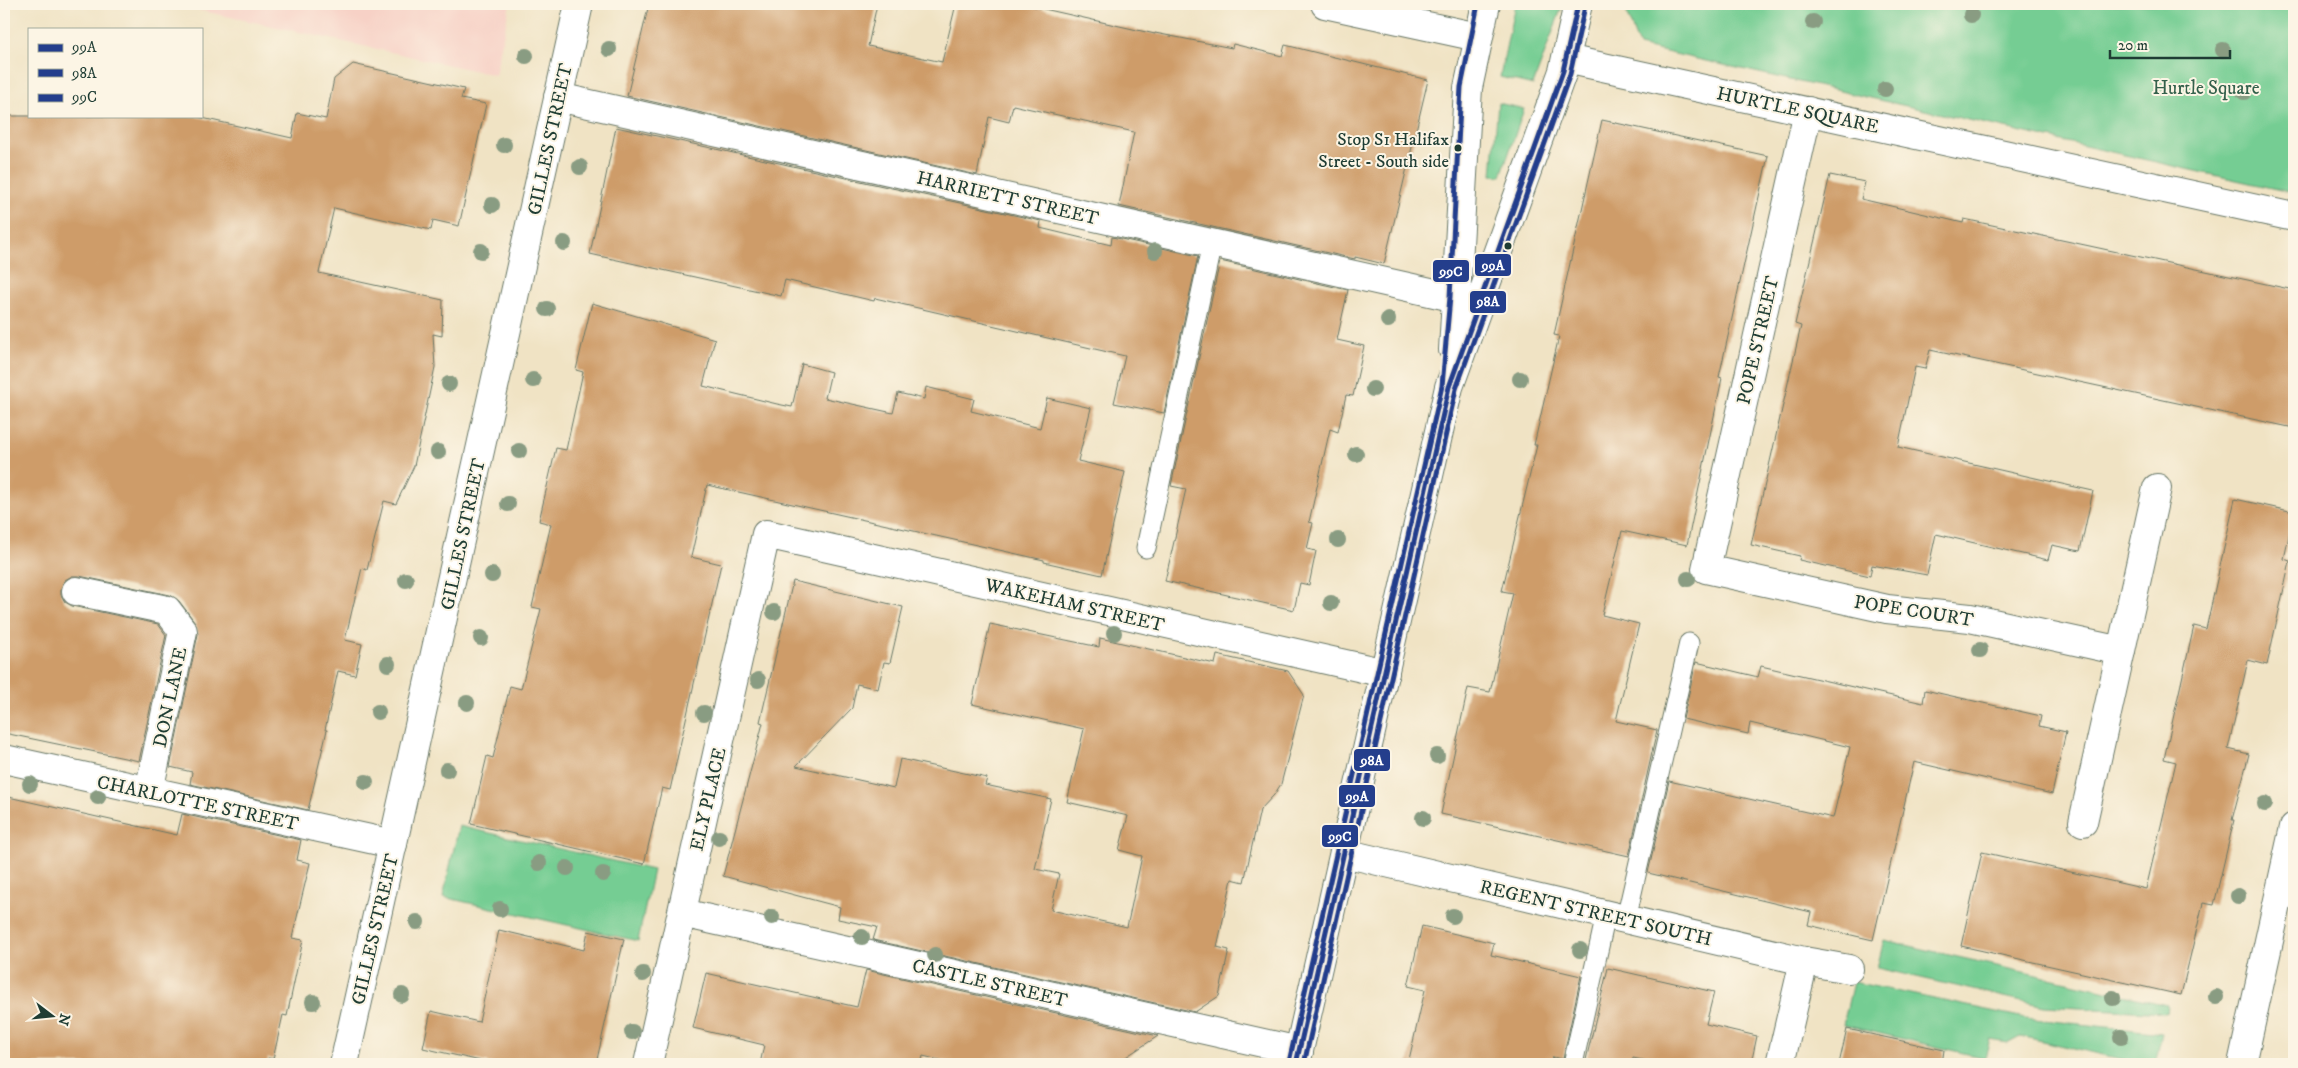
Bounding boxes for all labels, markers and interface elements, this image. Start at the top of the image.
legend [28,28,202,118]
scale bar [2110,28,2230,60]
text: 20 m [2118,36,2148,55]
text: 99A [71,38,97,57]
street label: GILLES STREET [523,61,578,217]
text: 98A [71,64,97,83]
park label: Hurtle Square [2152,77,2260,101]
street label: HURTLE SQUARE [1714,82,1881,139]
text: 99C [71,88,97,107]
place label: Stop S1 Halifax Street - South side [1318,129,1449,173]
marker: Stop S1 Halifax Street - South side [1453,143,1463,153]
street label: HARRIETT STREET [914,166,1102,231]
unlabelled marker [1503,241,1513,251]
line badge: 99A [1474,253,1512,277]
text: 99A [1481,257,1506,275]
line badge: 99C [1432,259,1470,283]
text: 99C [1438,263,1463,281]
street label: POPE STREET [1733,273,1785,407]
line badge: 98A [1469,290,1507,314]
text: 98A [1476,293,1501,311]
street label: GILLES STREET [436,456,491,612]
street label: WAKEHAM STREET [982,573,1167,637]
street label: POPE COURT [1852,591,1976,632]
street label: DON LANE [149,645,192,750]
street label: ELY PLACE [685,745,732,853]
line badge: 98A [1353,748,1391,772]
text: 98A [1360,752,1385,770]
street label: CHARLOTTE STREET [95,771,301,836]
line badge: 99A [1338,784,1376,808]
text: 99A [1345,788,1370,806]
line badge: 99C [1321,824,1359,848]
text: 99C [1327,828,1352,846]
street label: GILLES STREET [347,851,404,1007]
street label: REGENT STREET SOUTH [1477,876,1714,951]
street label: CASTLE STREET [910,954,1070,1013]
north arrow [28,990,78,1040]
text: N [53,1011,74,1028]

